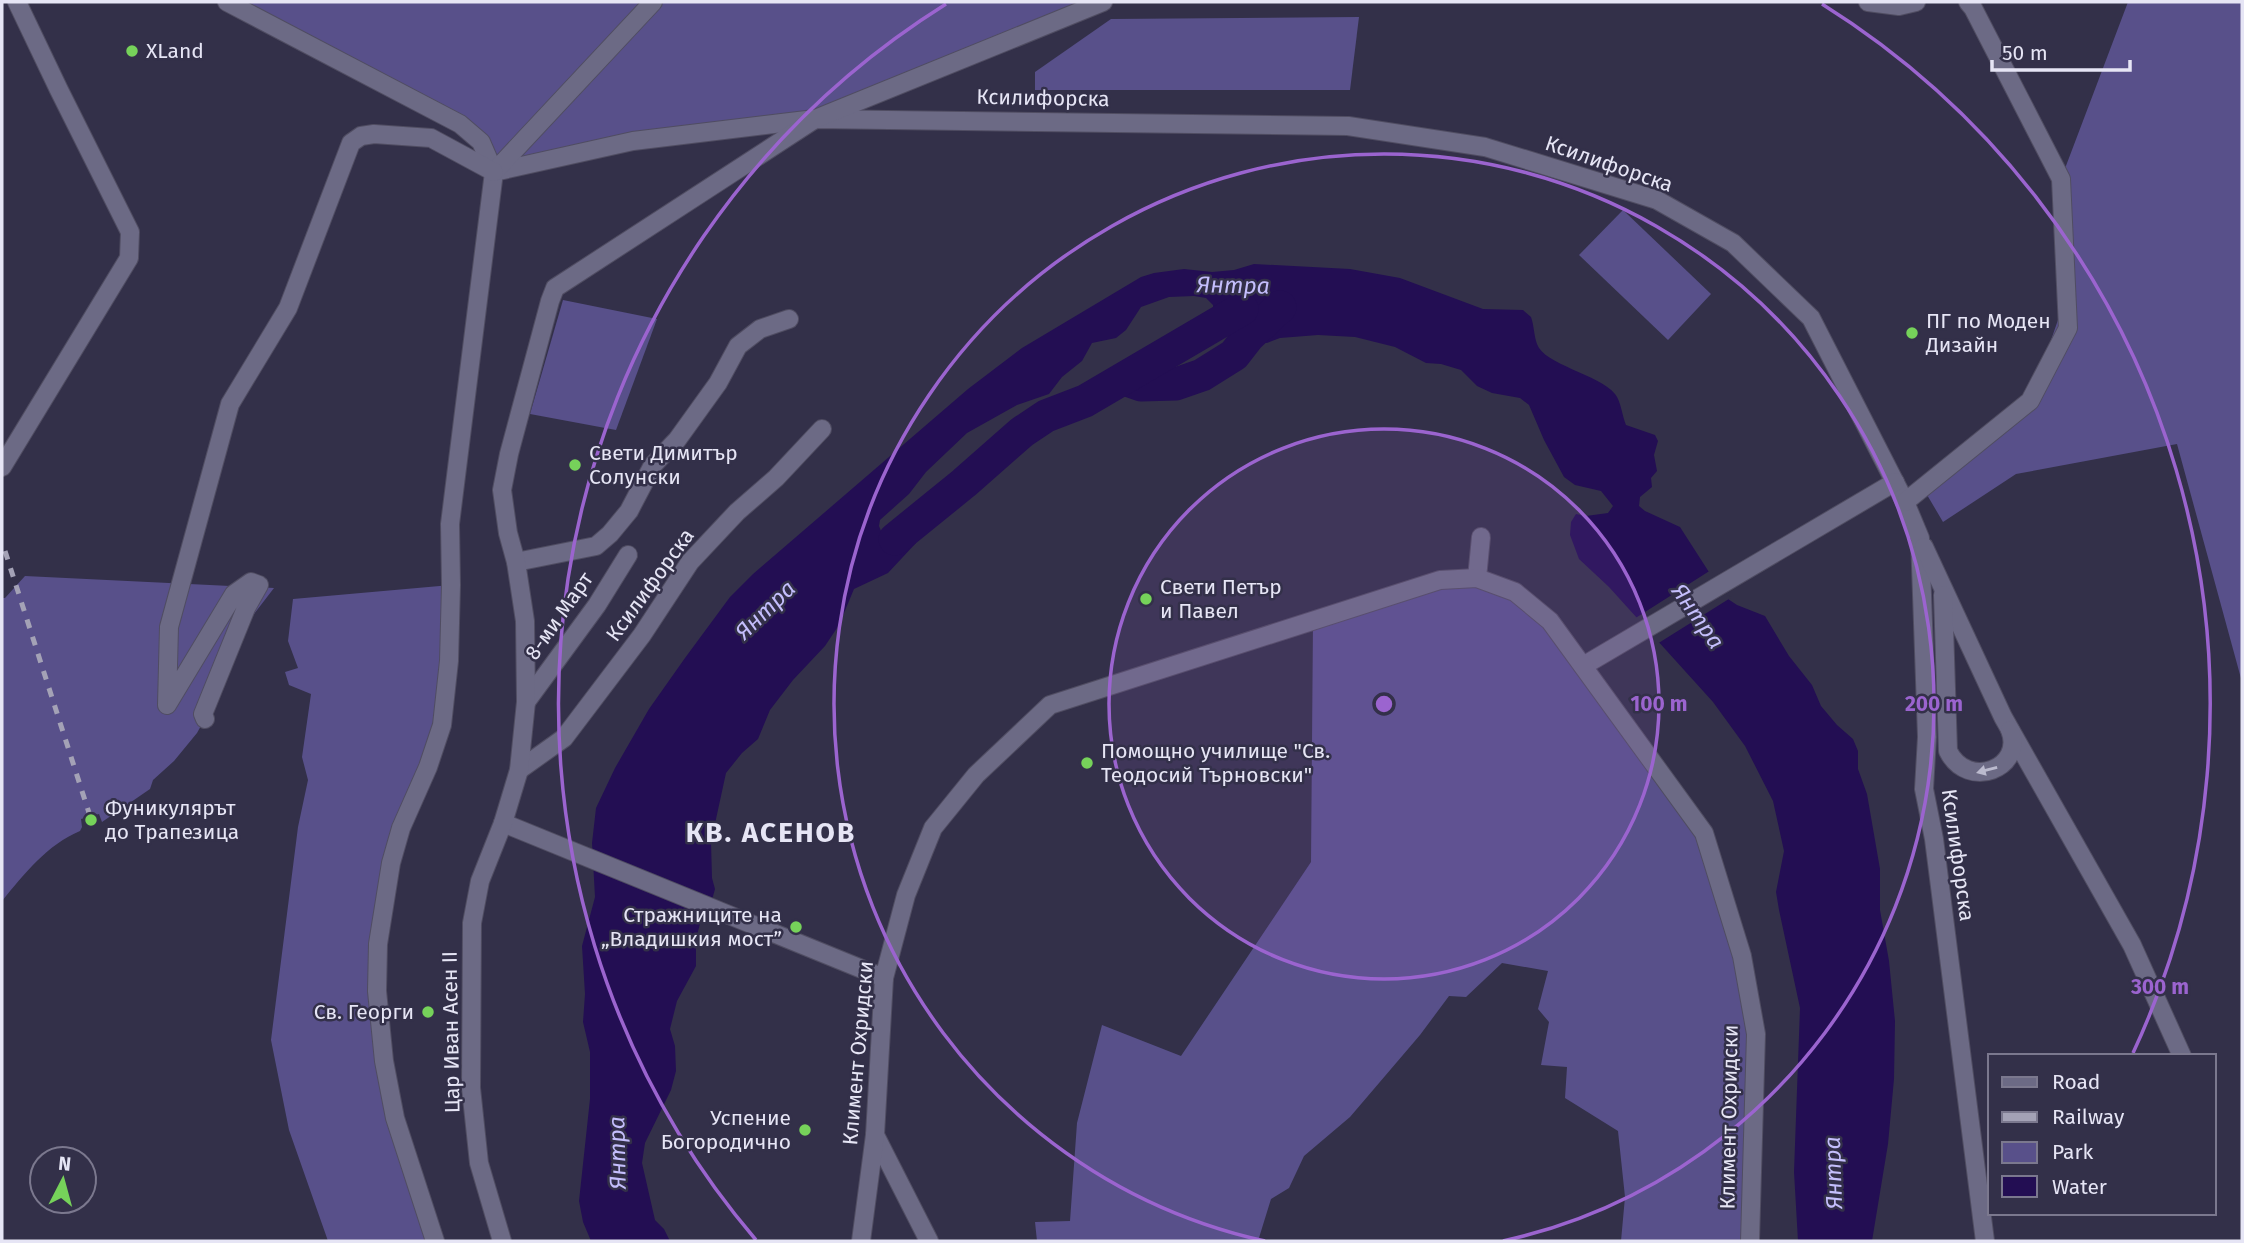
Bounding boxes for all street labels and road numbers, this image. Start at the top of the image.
street label: Ксилифорска [976,84,1110,112]
street label: Ксилифорска [1542,130,1676,198]
street label: Ксилифорска [600,523,700,647]
street label: 8-ми Март [519,567,599,665]
street label: Ксилифорска [1936,787,1980,923]
street label: Цар Иван Асен II [437,951,465,1113]
street label: Климент Охридски [837,960,879,1146]
street label: Климент Охридски [1714,1024,1744,1210]

